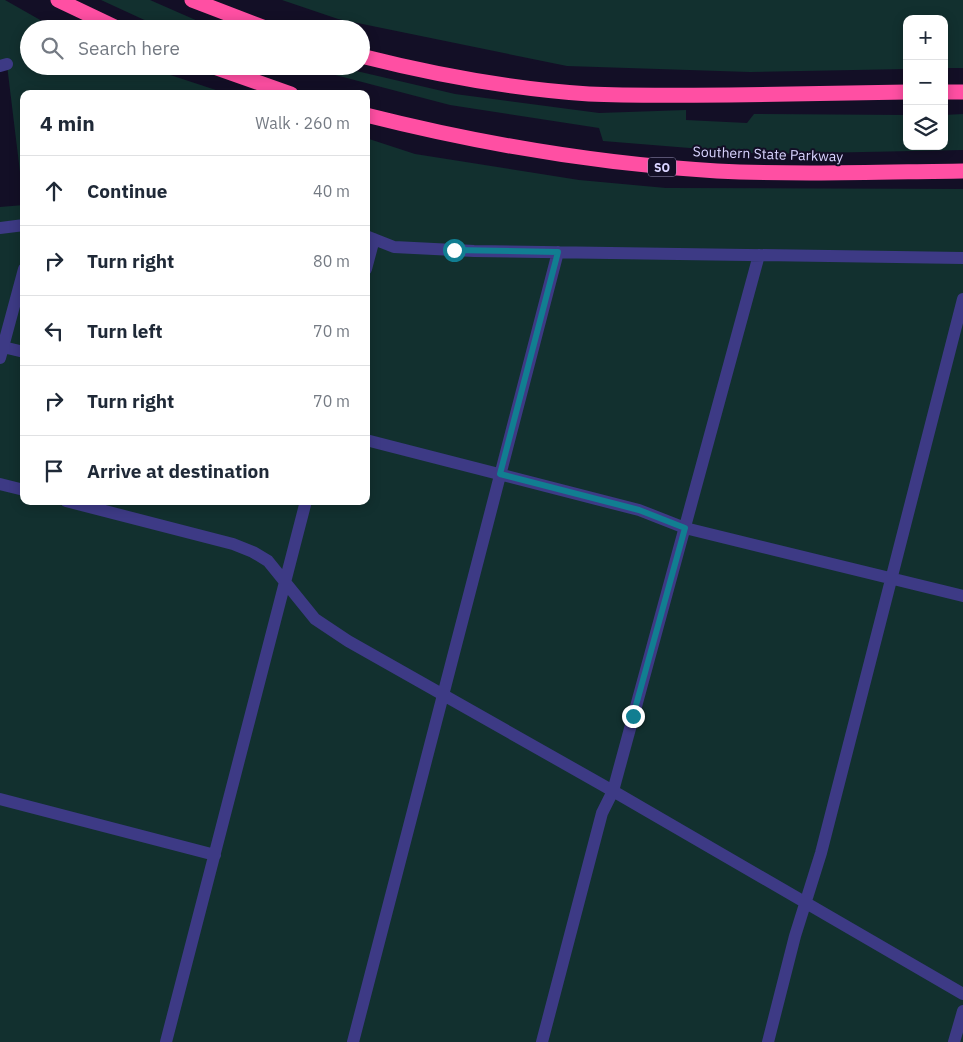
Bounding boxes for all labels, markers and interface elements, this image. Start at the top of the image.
map controls [903,15,948,150]
button: + [903,15,948,60]
search box [20,20,370,75]
icon: search [38,34,66,62]
text: Search here [78,36,180,60]
button: − [903,60,948,105]
button: layers [903,105,948,150]
text: 4 min [40,109,95,137]
text: Walk · 260 m [255,113,350,133]
street label: Southern State Parkway [692,142,844,166]
road number: SO [648,158,676,176]
icon: ahead [40,177,68,205]
text: Continue [87,179,167,203]
text: 40 m [313,181,350,201]
route start [443,239,466,262]
icon: right [40,247,68,275]
text: Turn right [87,249,174,273]
text: 80 m [313,251,350,271]
icon: left [40,317,68,345]
text: Turn left [87,319,163,343]
text: 70 m [313,321,350,341]
icon: right [40,387,68,415]
text: Turn right [87,389,174,413]
text: 70 m [313,391,350,411]
icon: arrive [40,457,68,485]
text: Arrive at destination [87,459,270,483]
route end [622,705,645,728]

